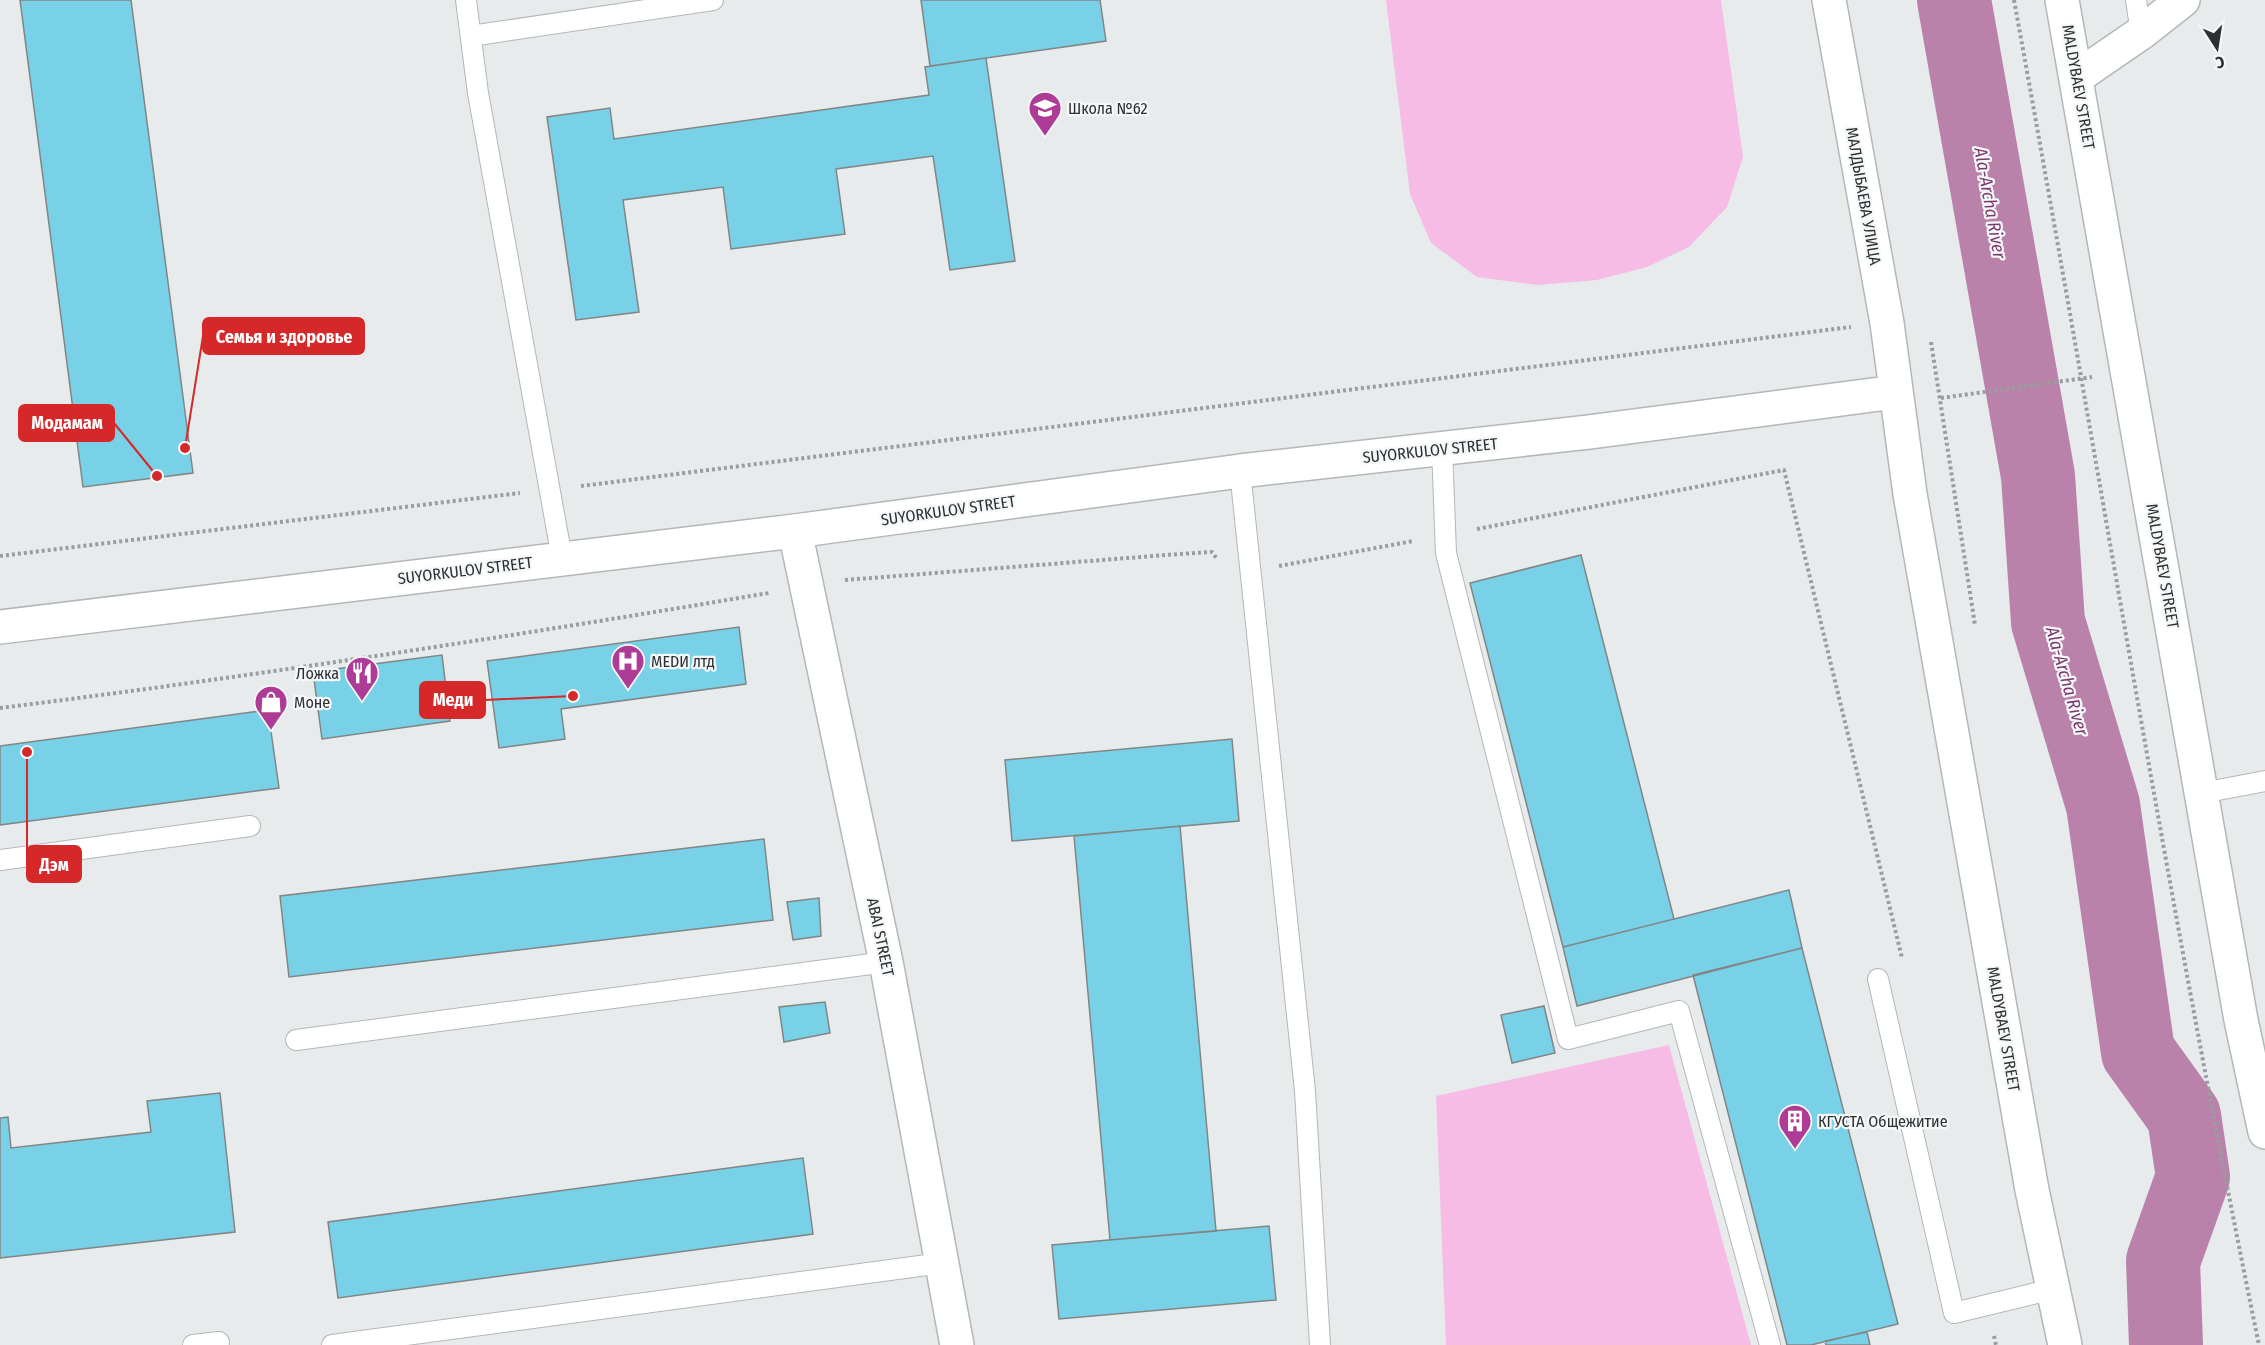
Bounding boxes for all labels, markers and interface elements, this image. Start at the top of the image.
north arrow [2187,18,2247,78]
street label: MALDYBAEV STREET [2058,23,2099,151]
text: С [2213,52,2226,72]
school or university icon: Школа №62 [1027,90,1063,137]
place label: Школа №62 [1068,99,1148,118]
street label: МАЛДЫБАЕВА УЛИЦА [1842,126,1885,267]
water label: Ala-Archa River [1969,145,2011,261]
callout: Семья и здоровье [203,318,364,354]
text: Семья и здоровье [216,326,352,348]
callout: Модамам [19,405,114,441]
text: Модамам [31,412,103,434]
street label: SUYORKULOV STREET [1362,434,1499,467]
street label: SUYORKULOV STREET [880,492,1017,529]
street label: MALDYBAEV STREET [2142,502,2183,630]
street label: SUYORKULOV STREET [397,553,534,588]
water label: Ala-Archa River [2041,623,2093,739]
hospital icon: МЕDИ лтд [610,643,646,690]
place label: МЕDИ лтд [651,652,715,671]
restaurant icon: Ложка [344,655,380,702]
place label: Ложка [296,664,339,683]
callout: Меди [420,682,485,718]
shop icon: Моне [253,684,289,731]
text: Меди [433,689,473,711]
place label: Моне [294,693,330,712]
callout: Дэм [27,846,81,882]
text: Дэм [38,854,69,876]
street label: ABAI STREET [863,896,898,979]
street label: MALDYBAEV STREET [1983,965,2024,1093]
building icon: КГУСТА Общежитие [1777,1103,1813,1150]
place label: КГУСТА Общежитие [1818,1112,1948,1131]

